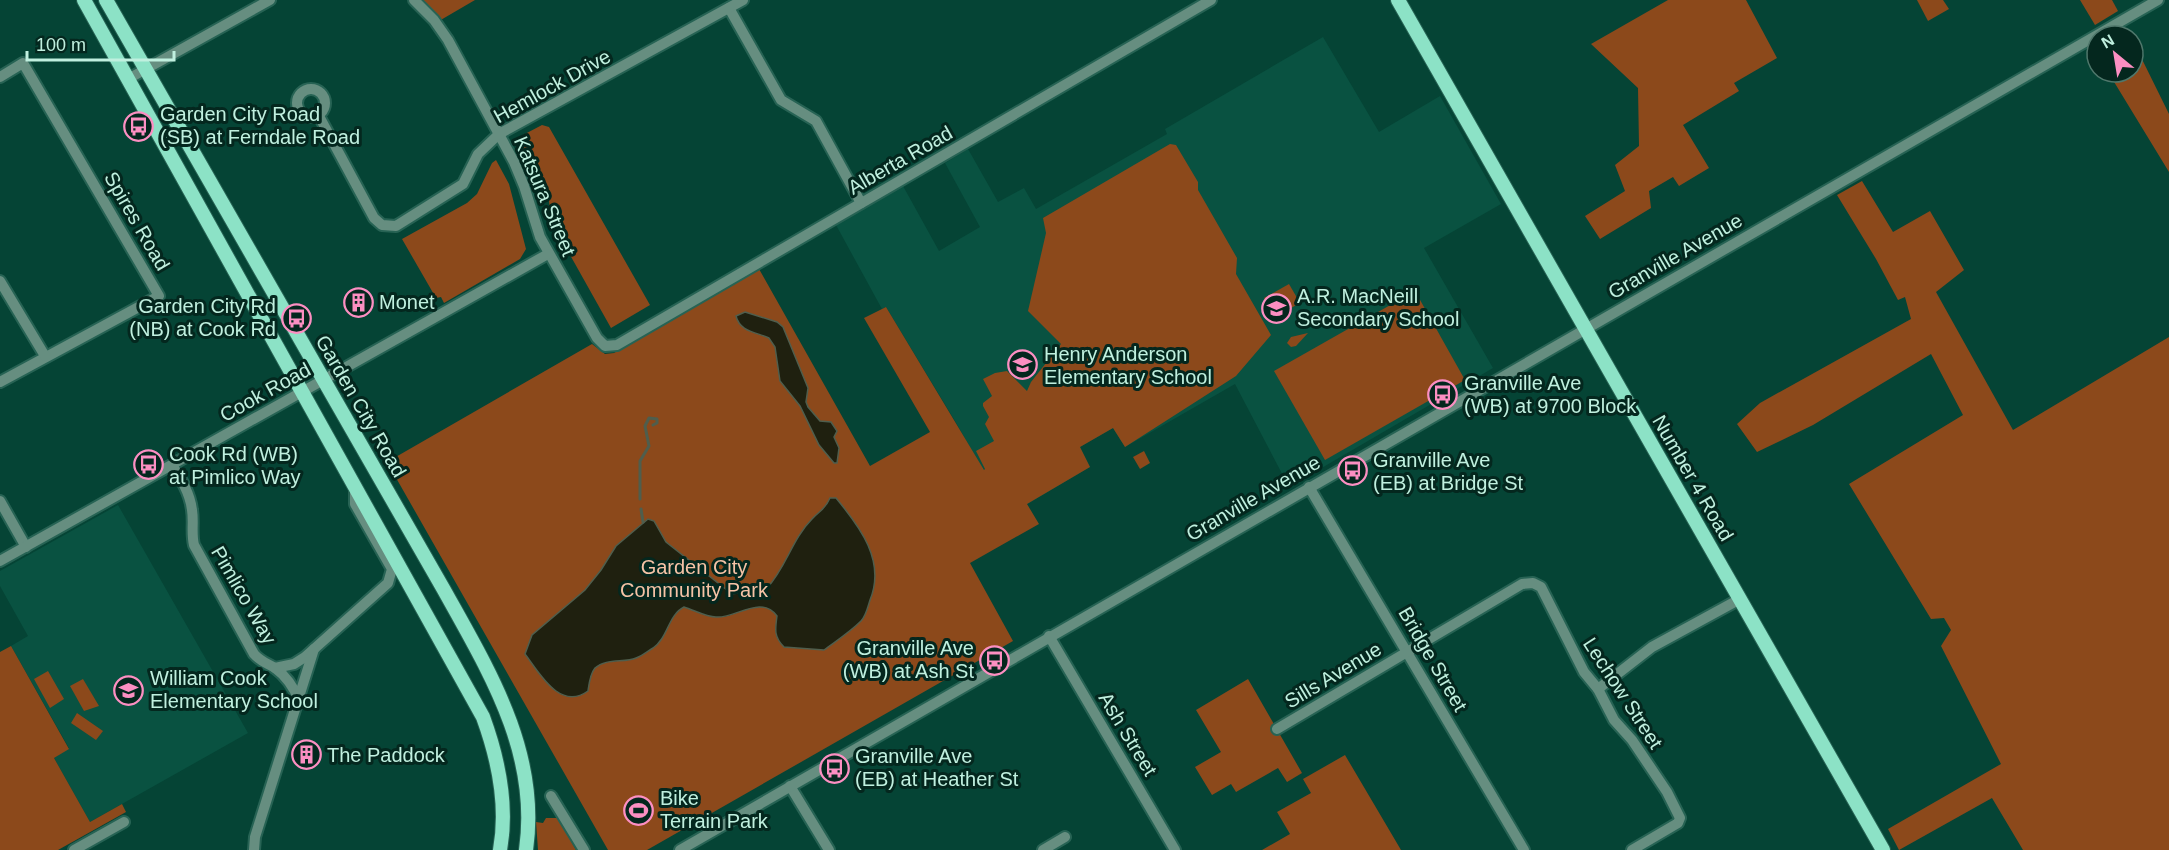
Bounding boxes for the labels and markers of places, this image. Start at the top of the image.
place label: Garden City Road (SB) at Ferndale Road [160,103,360,148]
bus stop icon: Garden City Road (SB) at Ferndale Road [123,110,155,142]
place label: A.R. MacNeill Secondary School [1297,285,1459,330]
building icon: Monet [342,286,374,318]
place label: Monet [379,291,435,313]
school or university icon: A.R. MacNeill Secondary School [1260,292,1292,324]
place label: Garden City Rd (NB) at Cook Rd [129,295,276,340]
bus stop icon: Garden City Rd (NB) at Cook Rd [281,302,313,334]
place label: Henry Anderson Elementary School [1044,343,1212,388]
school or university icon: Henry Anderson Elementary School [1007,349,1039,381]
place label: Granville Ave (WB) at 9700 Block [1464,372,1637,417]
bus stop icon: Granville Ave (WB) at 9700 Block [1427,378,1459,410]
place label: Cook Rd (WB) at Pimlico Way [169,443,301,488]
bus stop icon: Cook Rd (WB) at Pimlico Way [132,449,164,481]
place label: Granville Ave (EB) at Bridge St [1373,449,1524,494]
bus stop icon: Granville Ave (EB) at Bridge St [1336,455,1368,487]
place label: Granville Ave (WB) at Ash St [843,637,974,682]
bus stop icon: Granville Ave (WB) at Ash St [979,644,1011,676]
place label: William Cook Elementary School [150,667,318,712]
school or university icon: William Cook Elementary School [113,674,145,706]
building icon: The Paddock [290,739,322,771]
place label: The Paddock [327,744,446,766]
place label: Granville Ave (EB) at Heather St [855,745,1019,790]
bus stop icon: Granville Ave (EB) at Heather St [818,752,850,784]
place label: Bike Terrain Park [660,787,769,832]
sports icon: Bike Terrain Park [623,794,655,826]

